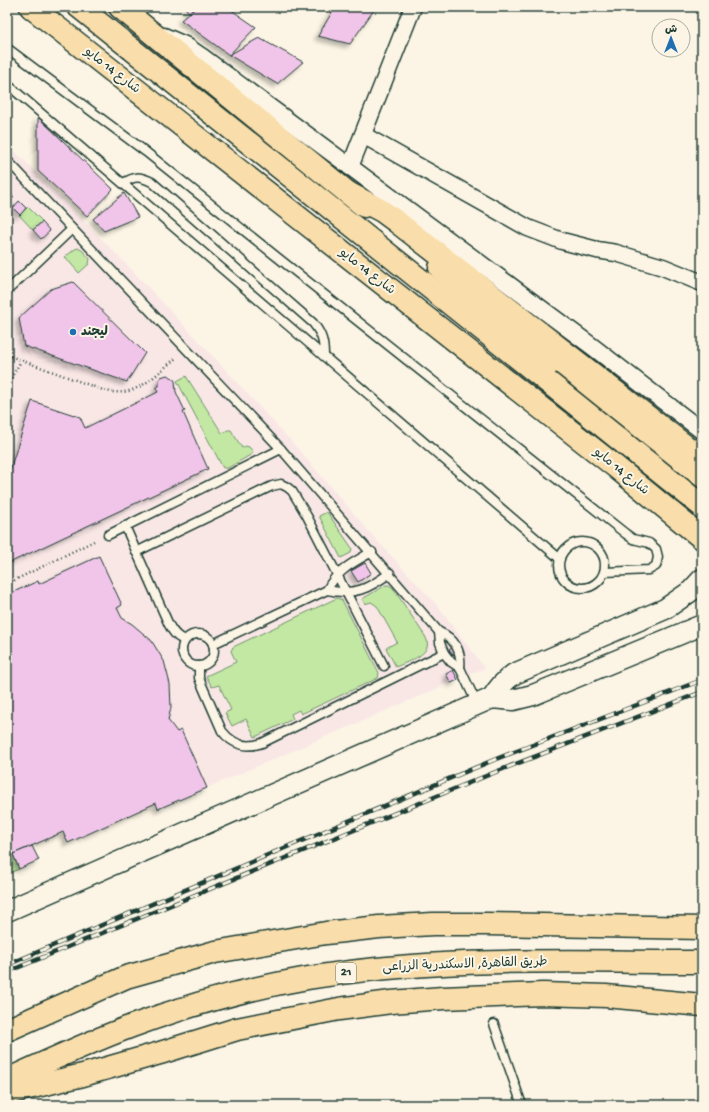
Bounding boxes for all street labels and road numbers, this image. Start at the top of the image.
street label: شارع 14 مايو [80,44,143,97]
street label: شارع 14 مايو [335,245,398,298]
street label: شارع 14 مايو [590,445,652,499]
street label: طريق القاهرة, الاسكندرية الزراعى [382,955,548,975]
road number: 21 [336,963,356,983]

